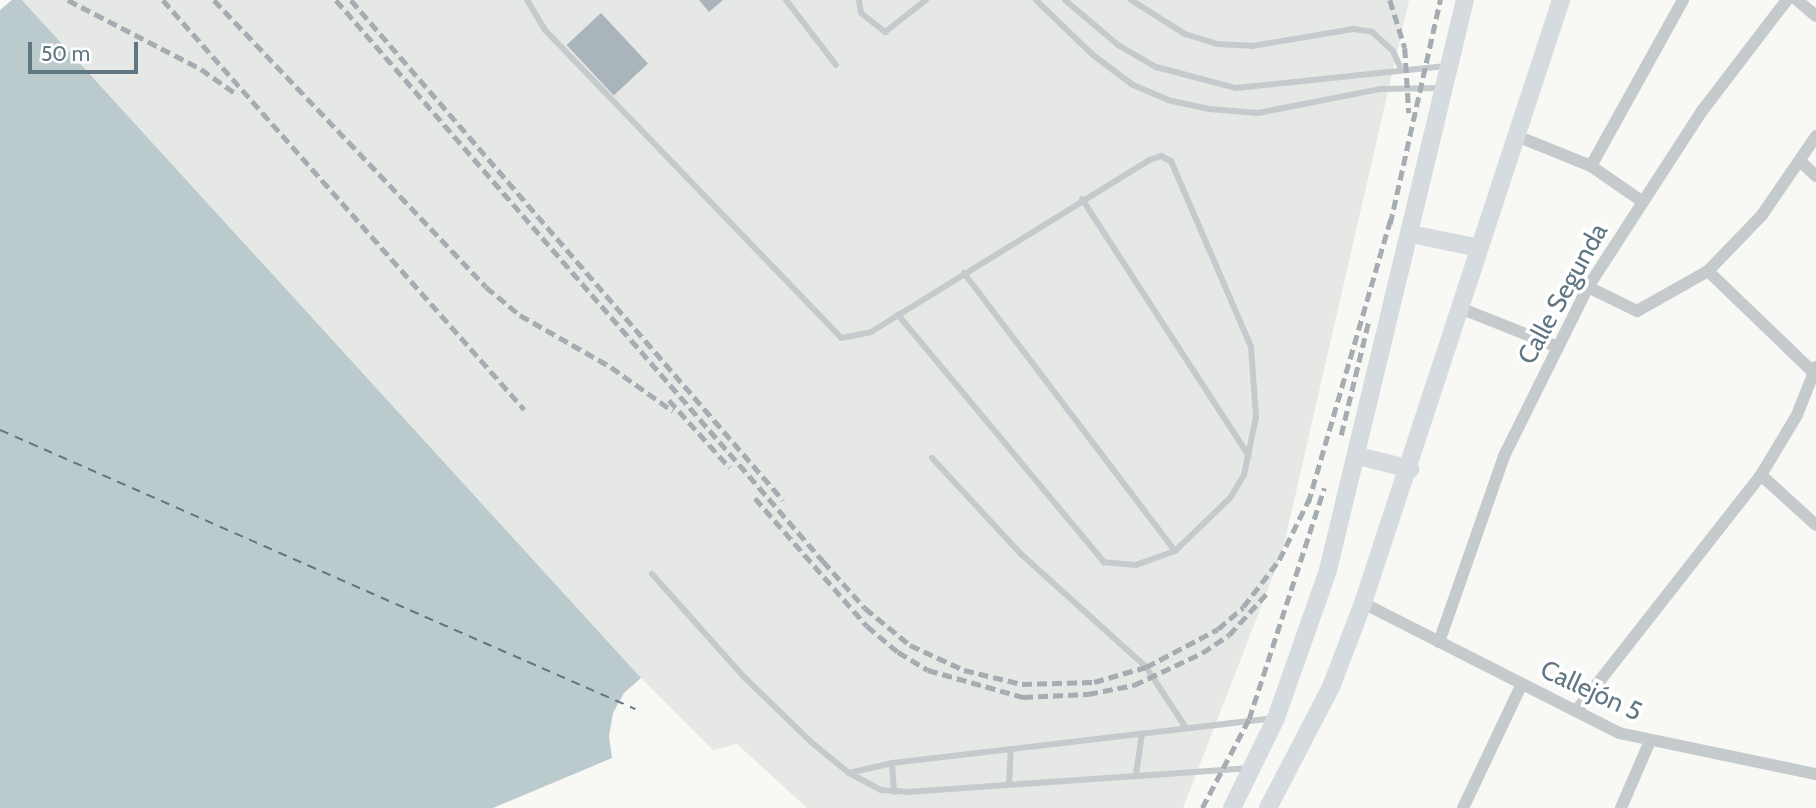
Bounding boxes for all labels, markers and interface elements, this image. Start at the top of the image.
scale bar [32,28,142,72]
text: 50 m [41,41,90,66]
street label: Calle Segunda [1511,218,1615,370]
street label: Callejón 5 [1535,654,1647,728]

